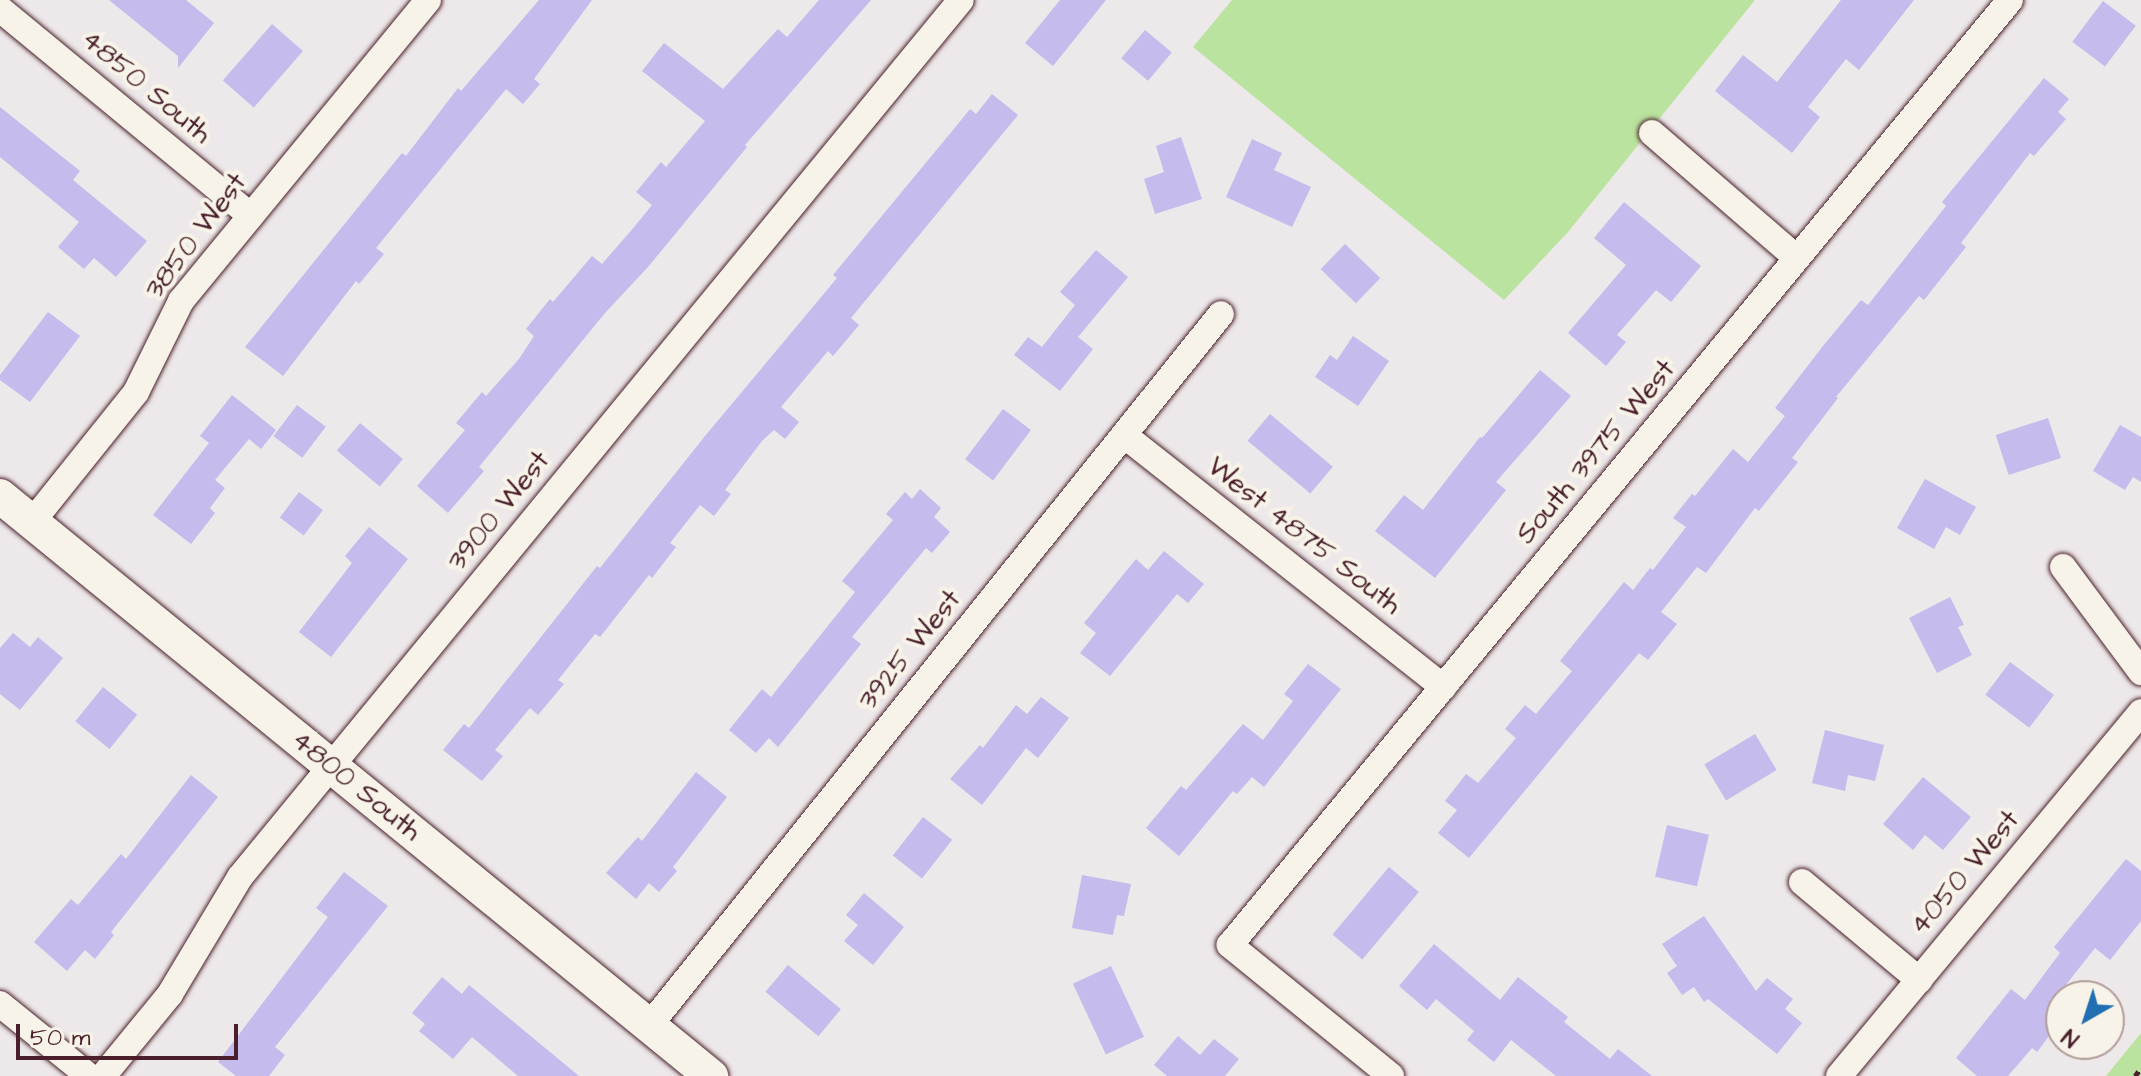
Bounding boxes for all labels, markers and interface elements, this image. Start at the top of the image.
street label: 4850 South [74,23,218,151]
street label: 3850 West [138,167,254,305]
street label: South 3975 West [1509,353,1683,551]
street label: 3900 West [441,445,557,577]
street label: West 4875 South [1200,450,1408,622]
street label: 3925 West [852,583,968,717]
street label: 4800 South [284,724,428,848]
street label: 4050 West [1903,804,2027,942]
north arrow [2045,980,2125,1060]
scale bar [20,1008,242,1058]
text: 50 m [30,1021,90,1055]
text: N [2056,1021,2086,1054]

